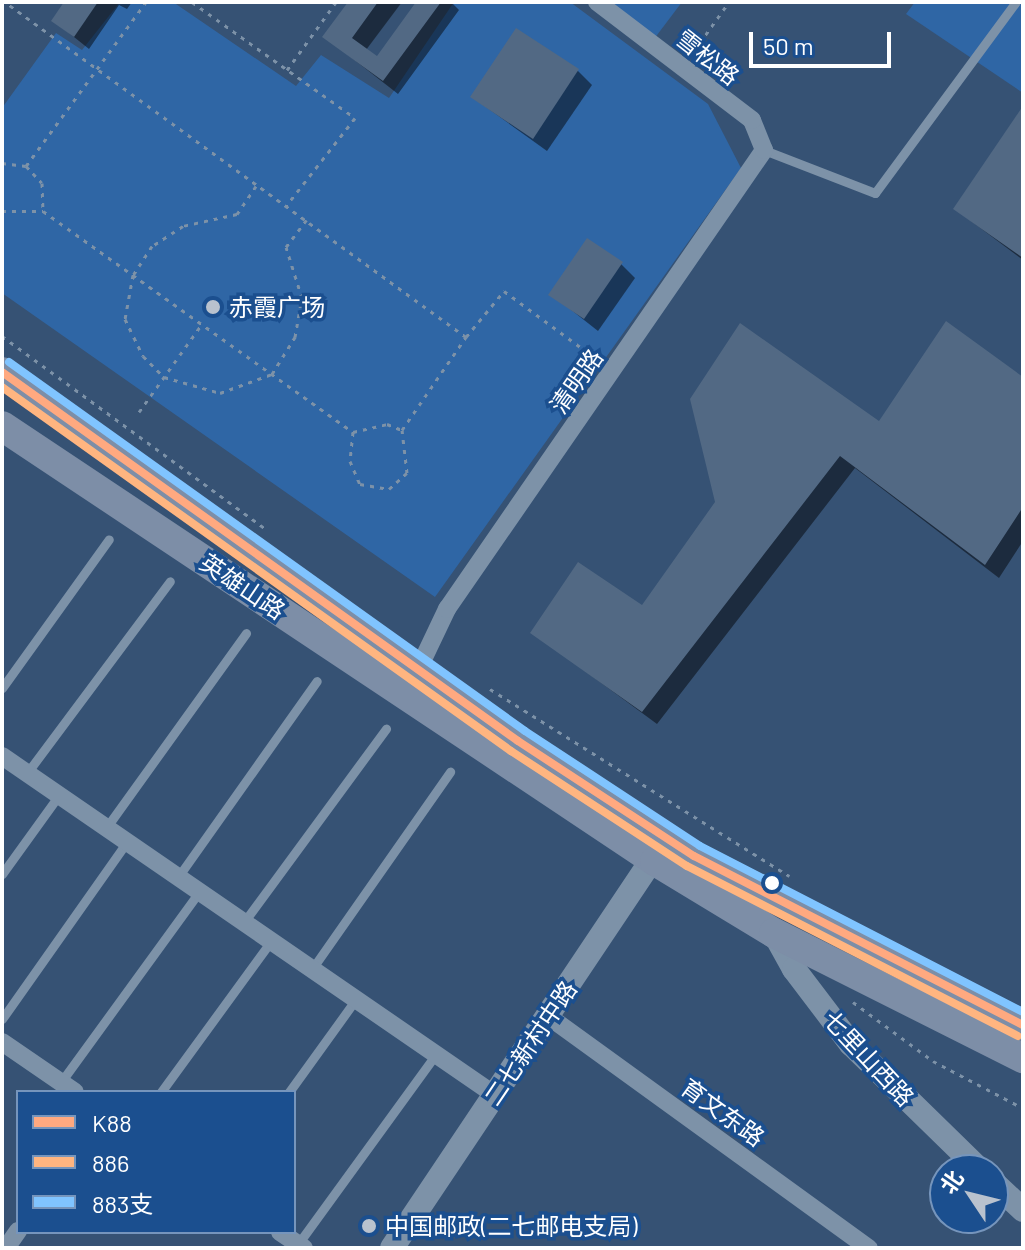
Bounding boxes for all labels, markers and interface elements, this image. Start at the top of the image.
scale bar [753,16,895,66]
street label: 雪松路 [671,23,745,91]
text: 50 m [763,31,814,60]
place label: 赤霞广场 [229,293,325,321]
marker: 赤霞广场 [204,298,222,316]
street label: 清明路 [544,343,608,419]
street label: 英雄山路 [195,547,291,625]
unlabelled marker [764,875,780,891]
street label: 二七新村中路 [478,975,582,1111]
street label: 七里山西路 [818,1004,920,1112]
street label: 育文东路 [676,1072,770,1152]
legend [16,1090,296,1234]
text: K88 [92,1108,132,1137]
text: 886 [92,1148,129,1177]
north arrow [929,1154,1009,1234]
text: 北 [934,1165,968,1198]
text: 883支 [92,1189,153,1218]
place label: 中国邮政(二七邮电支局) [385,1212,638,1240]
marker: 中国邮政(二七邮电支局) [360,1217,378,1235]

